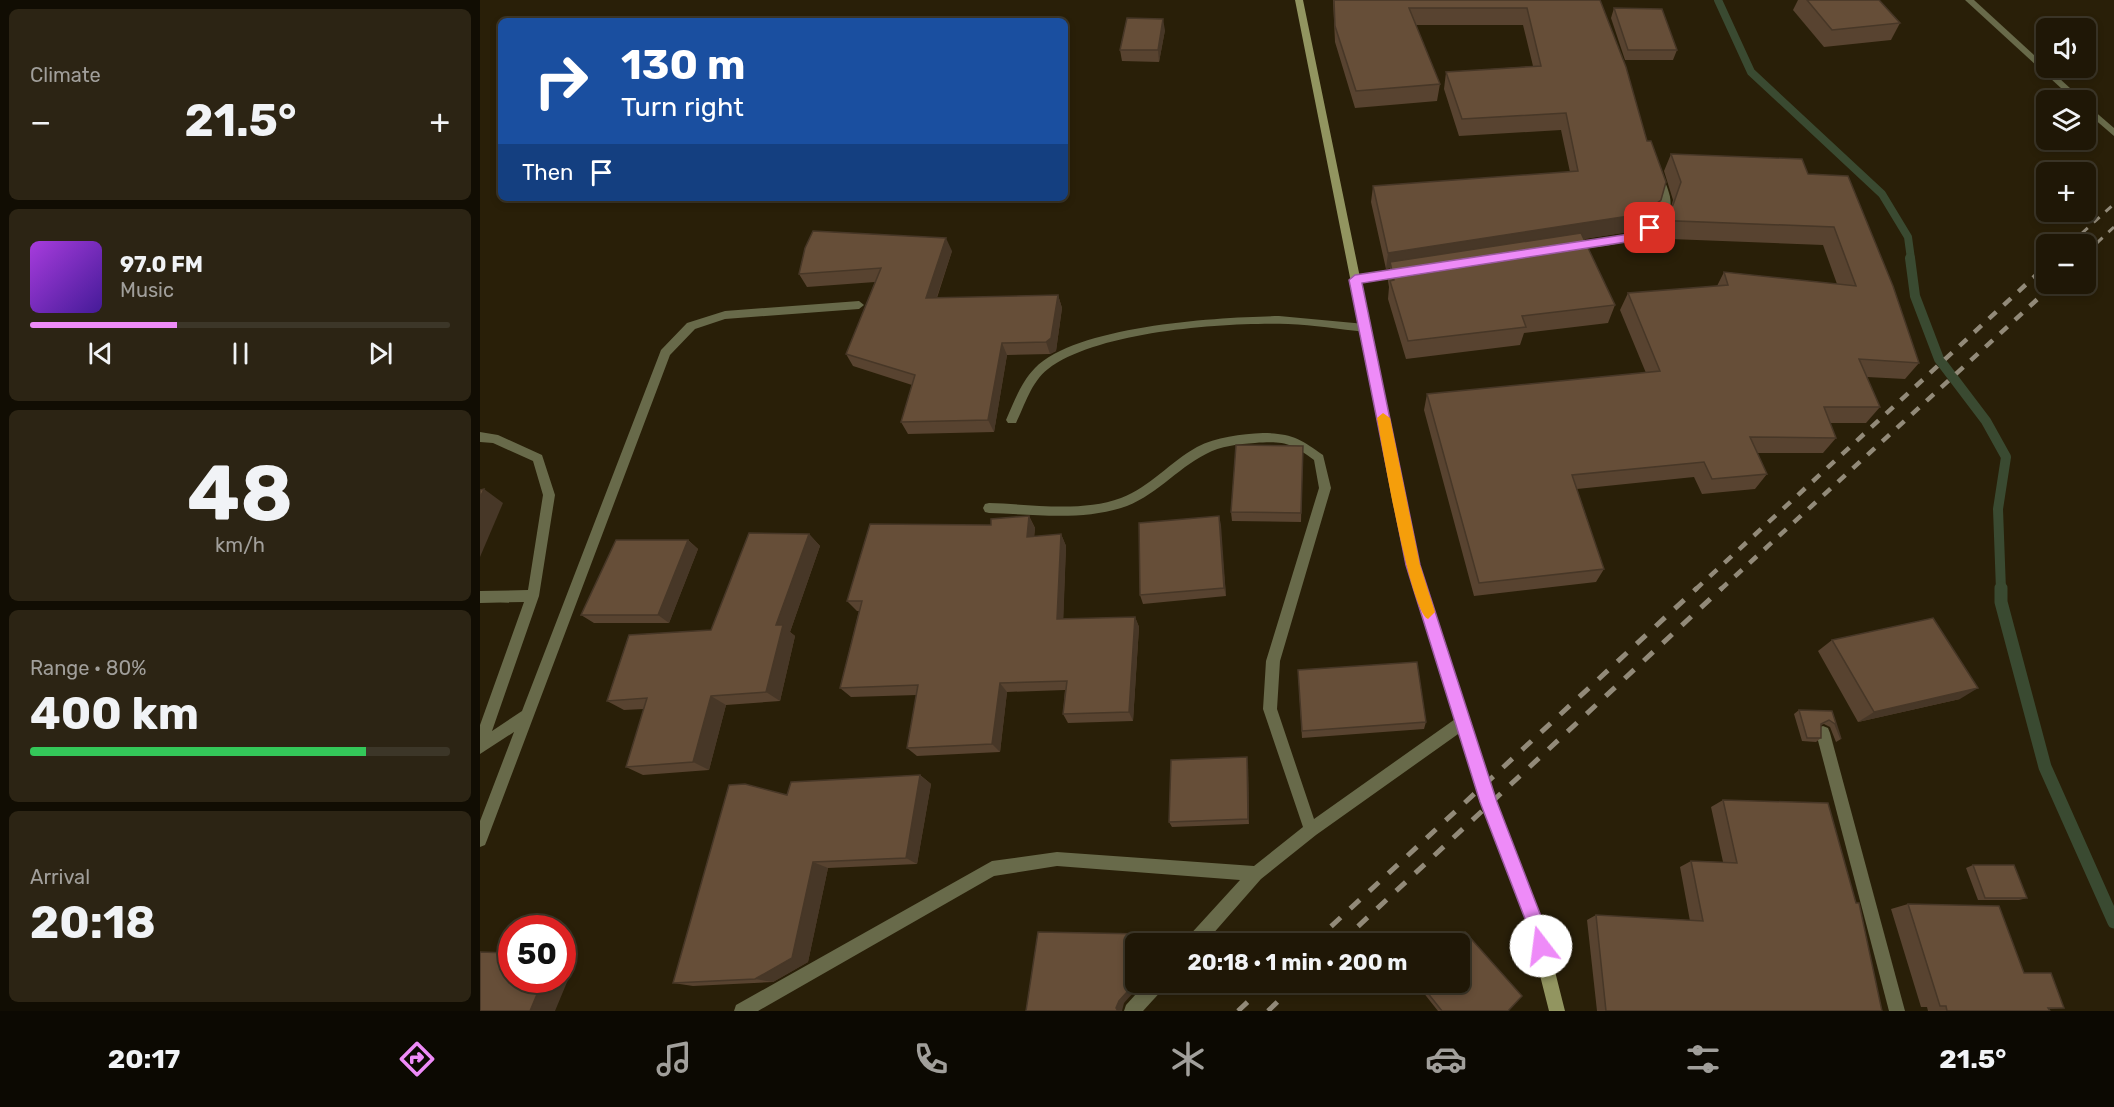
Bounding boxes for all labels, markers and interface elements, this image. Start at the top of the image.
map controls [2036,18,2096,294]
button: sound [2036,18,2096,78]
text: 130 m [621,40,746,90]
icon: right [522,42,600,120]
text: Climate [30,63,101,87]
button: layers [2036,90,2096,150]
text: Turn right [621,91,744,123]
text: 21.5° [184,94,296,147]
text: − [30,102,51,141]
text: + [429,102,450,141]
icon: arrive [585,156,618,189]
text: Then [522,159,573,186]
button: + [2036,162,2096,222]
pin [1624,202,1675,253]
icon: arrive [1633,211,1666,244]
button: − [2036,234,2096,294]
text: 97.0 FM [120,251,203,278]
text: Music [120,278,174,302]
icon: previous [84,337,117,370]
icon: pause [224,337,257,370]
icon: next [364,337,397,370]
text: 48 [187,447,293,540]
text: km/h [215,533,265,557]
text: Range · 80% [30,656,146,680]
text: 400 km [30,687,199,740]
text: Arrival [30,865,90,889]
text: 20:18 [30,896,156,949]
position arrow [1509,914,1573,978]
speed limit sign: 50 [498,915,576,993]
text: 20:18 · 1 min · 200 m [1187,949,1408,976]
icon: directions [396,1038,438,1080]
icon: music [653,1038,695,1080]
icon: phone [910,1038,952,1080]
icon: climate [1167,1038,1209,1080]
icon: car [1425,1038,1467,1080]
icon: filters [1682,1038,1724,1080]
text: 20:17 [108,1043,180,1075]
text: 21.5° [1939,1043,2006,1075]

